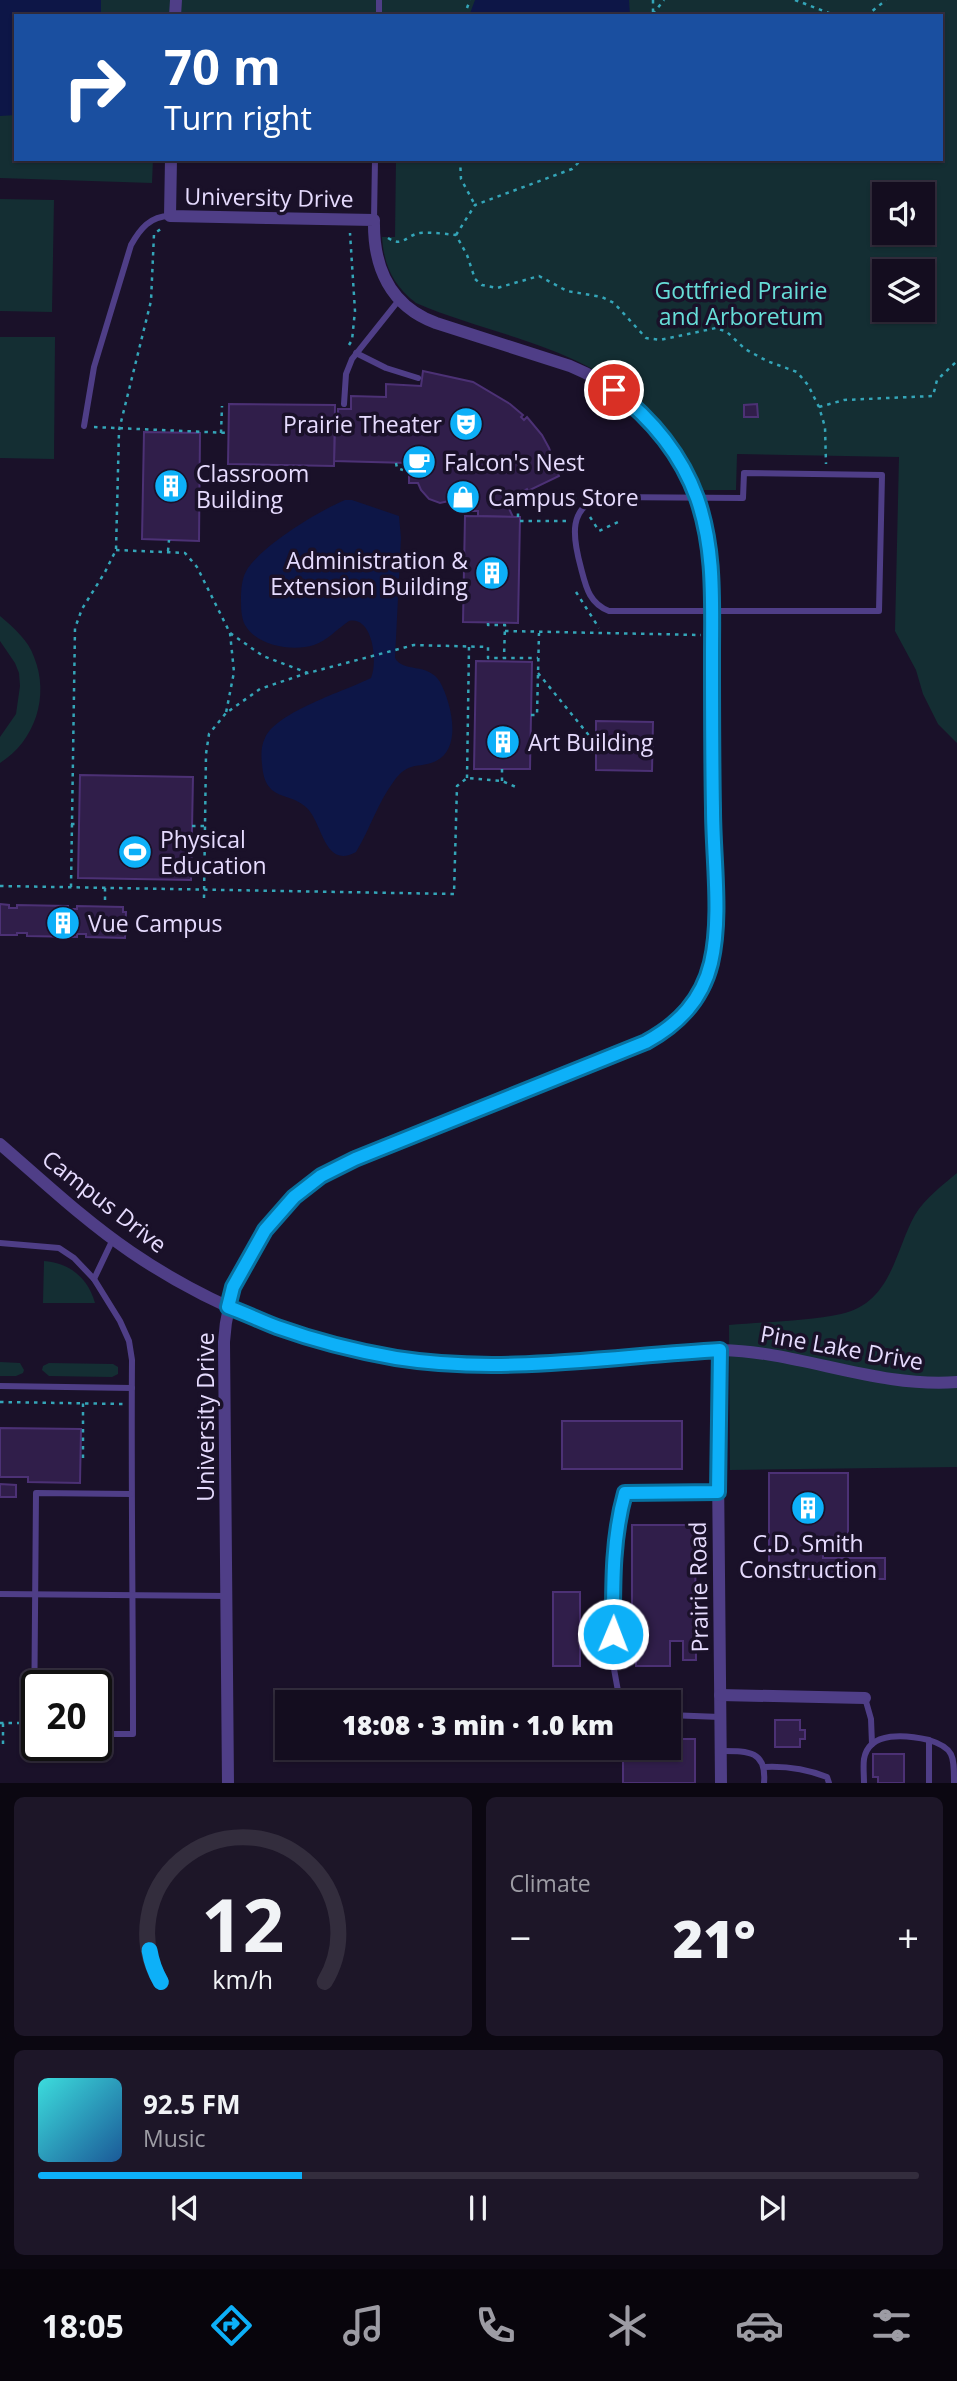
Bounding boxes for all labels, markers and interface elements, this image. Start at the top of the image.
text: 70 m [164,33,281,99]
icon: right [49,42,140,133]
text: Turn right [164,96,312,139]
street label: University Drive [184,180,354,214]
map controls [872,182,935,322]
button: sound [872,182,935,245]
button: layers [872,259,935,322]
park label: Gottfried Prairie and Arboretum [655,274,827,332]
pin [584,360,644,420]
icon: arrive [595,371,633,409]
theatre icon: Prairie Theater [447,405,485,443]
place label: Prairie Theater [283,408,443,440]
cafe icon: Falcon's Nest [400,443,438,481]
place label: Falcon's Nest [444,446,585,478]
place label: Classroom Building [196,457,309,515]
building icon: Classroom Building [152,467,190,505]
shop icon: Campus Store [444,478,482,516]
place label: Campus Store [488,481,639,513]
place label: Administration & Extension Building [270,544,468,602]
building icon: Administration & Extension Building [473,554,511,592]
building icon: Art Building [484,723,522,761]
place label: Art Building [528,726,654,758]
place label: Physical Education [160,823,267,881]
sports icon: Physical Education [116,833,154,871]
building icon: Vue Campus [44,904,82,942]
place label: Vue Campus [88,907,222,939]
street label: Campus Drive [36,1142,174,1260]
street label: Pine Lake Drive [758,1317,926,1377]
street label: University Drive [189,1332,221,1502]
building icon: C.D. Smith Construction [789,1489,827,1527]
street label: Prairie Road [681,1521,715,1653]
place label: C.D. Smith Construction [739,1527,877,1585]
position arrow [576,1597,650,1671]
speed limit sign: 20 [21,1670,112,1761]
text: 18:08 · 3 min · 1.0 km [342,1707,614,1743]
text: Climate [510,1867,591,1899]
text: 12 [201,1875,284,1974]
text: 21° [673,1902,756,1973]
text: − [510,1911,531,1963]
text: + [897,1911,919,1963]
text: km/h [212,1962,273,1996]
text: 92.5 FM [143,2086,241,2122]
text: Music [143,2122,206,2154]
icon: previous [166,2189,204,2227]
icon: pause [459,2189,497,2227]
icon: next [753,2189,791,2227]
icon: directions [207,2301,256,2350]
icon: music [339,2301,388,2350]
icon: phone [471,2301,520,2350]
icon: climate [603,2301,652,2350]
icon: car [735,2301,784,2350]
icon: filters [867,2301,916,2350]
text: 18:05 [41,2304,124,2347]

